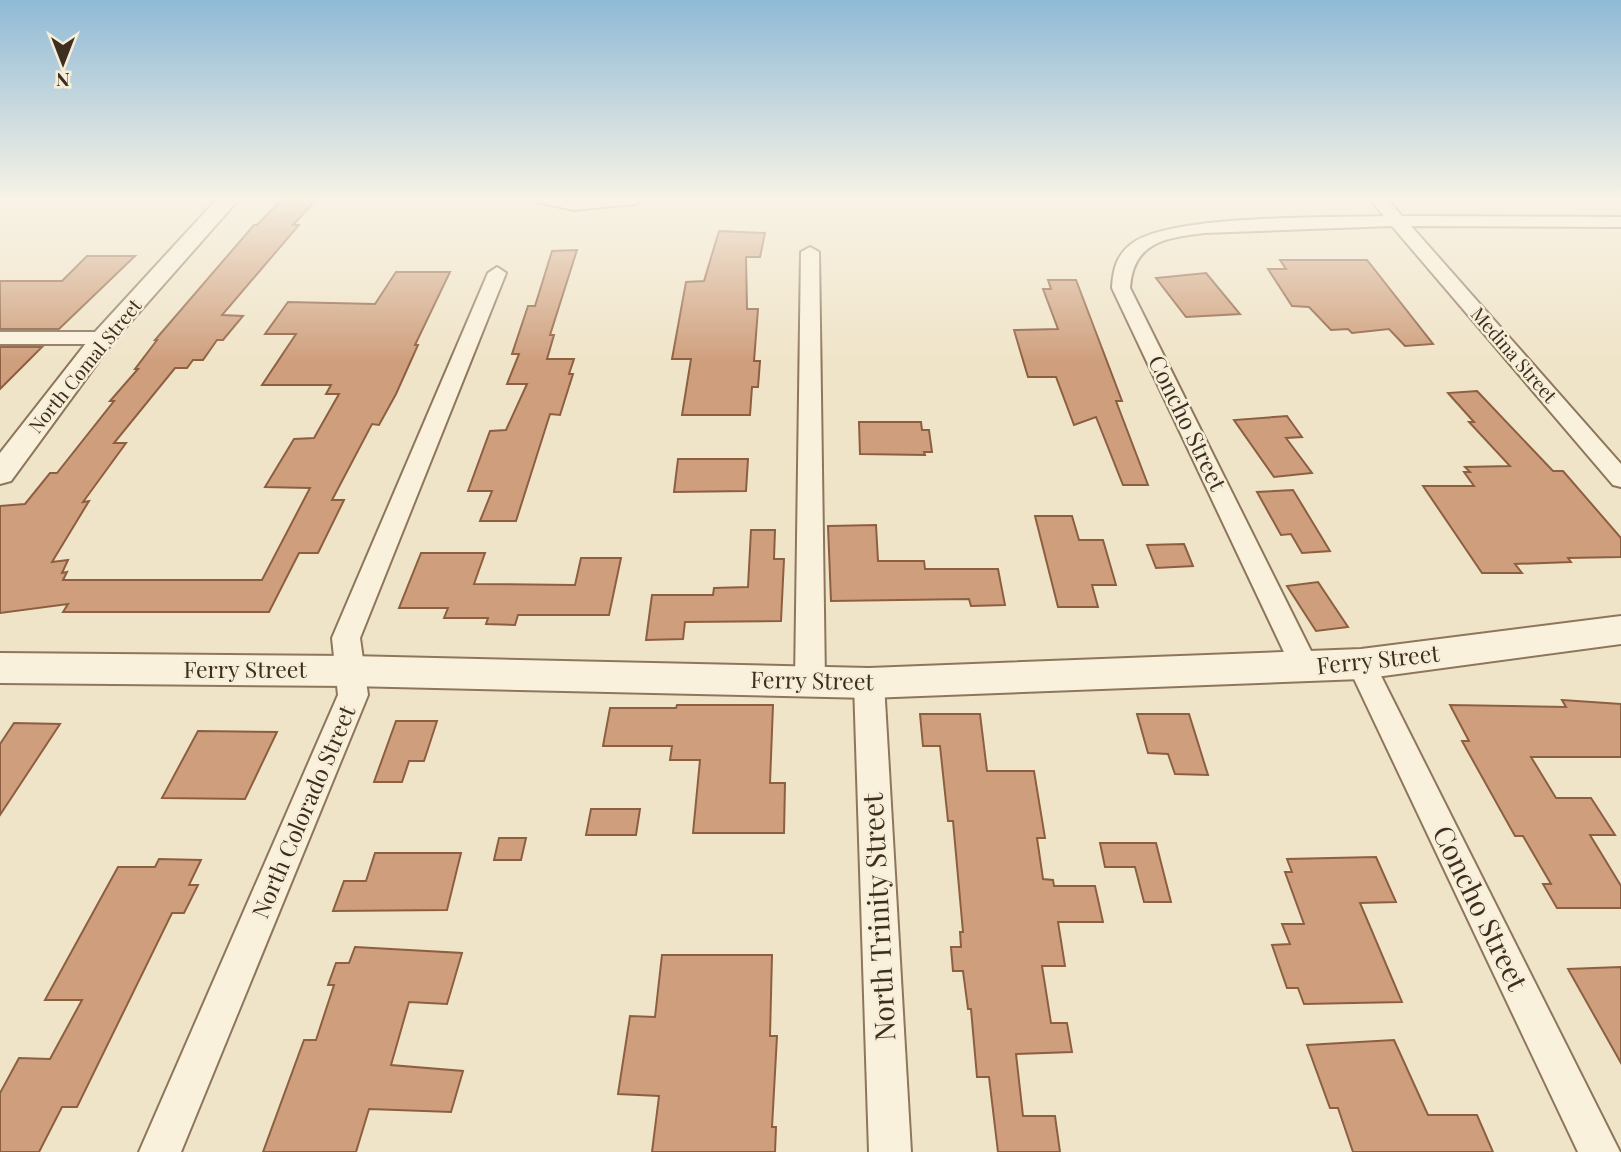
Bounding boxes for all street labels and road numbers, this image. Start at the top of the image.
street label: North Comal Street [22,293,147,438]
street label: Medina Street [1466,301,1564,408]
street label: Concho Street [1142,350,1235,496]
street label: Ferry Street [1315,637,1442,680]
street label: Ferry Street [183,653,307,684]
street label: Ferry Street [750,663,875,696]
street label: North Colorado Street [244,699,362,923]
street label: North Trinity Street [852,791,902,1042]
street label: Concho Street [1426,819,1538,997]

